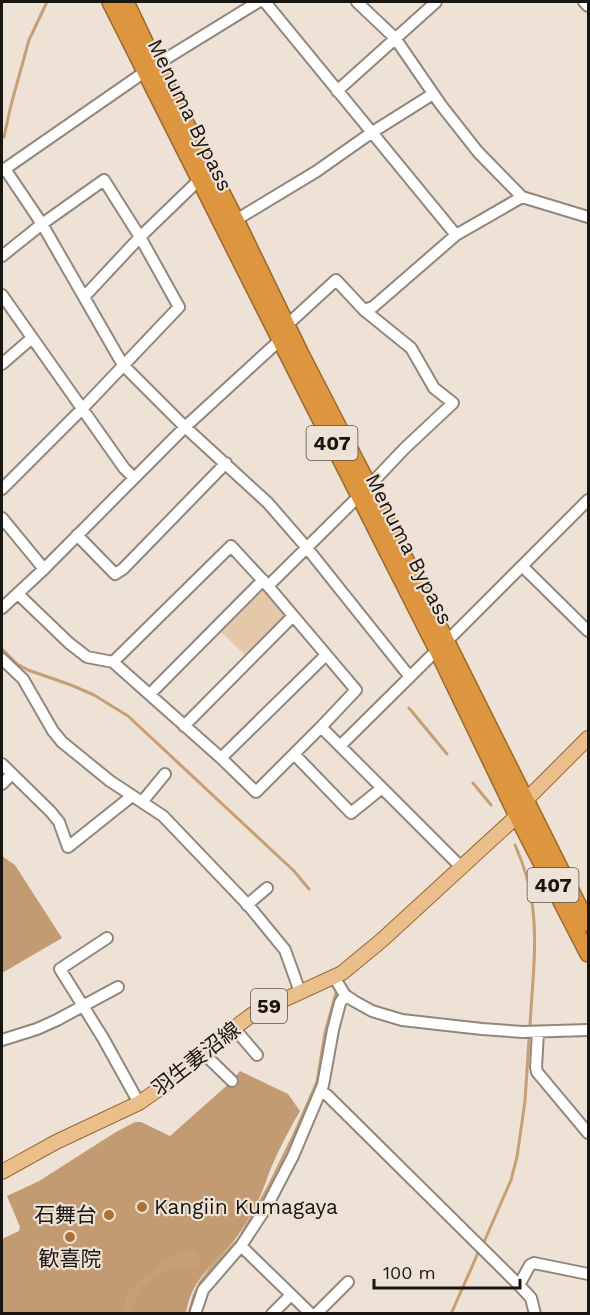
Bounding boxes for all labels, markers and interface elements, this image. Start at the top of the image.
street label: Menuma Bypass [143,35,238,195]
road number: 407 [306,426,358,460]
street label: Menuma Bypass [361,469,458,628]
road number: 407 [528,868,578,902]
road number: 59 [251,989,287,1023]
street label: 羽生妻沼線 [147,1016,245,1101]
place label: Kangiin Kumagaya [154,1194,338,1219]
marker: Kangiin Kumagaya [135,1200,149,1214]
place label: 石舞台 [34,1202,97,1227]
marker: 石舞台 [102,1208,116,1222]
marker: 歓喜院 [63,1230,77,1244]
place label: 歓喜院 [39,1246,102,1271]
scale bar [374,1252,520,1290]
text: 100 m [383,1262,436,1283]

